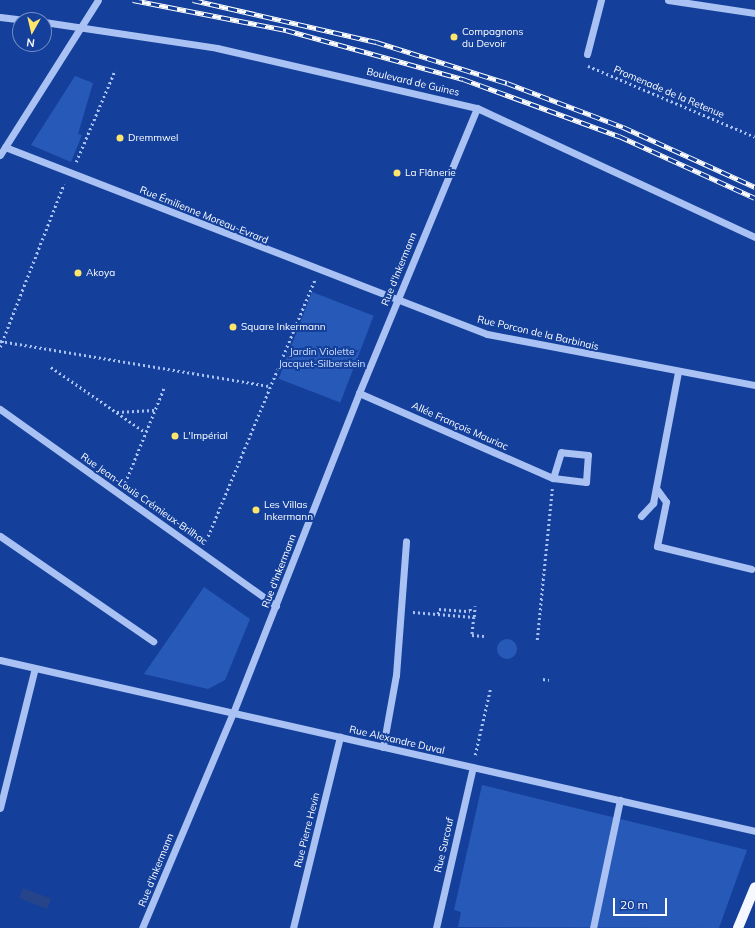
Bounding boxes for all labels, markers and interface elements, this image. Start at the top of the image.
north arrow [12,12,52,52]
place label: Compagnons du Devoir [462,25,523,48]
marker: Compagnons du Devoir [449,32,459,42]
text: N [25,35,36,50]
street label: Promenade de la Retenue [612,63,726,121]
street label: Boulevard de Guines [365,65,461,99]
place label: Dremmwel [128,132,178,144]
marker: Dremmwel [115,133,125,143]
place label: La Flânerie [405,167,456,179]
marker: La Flânerie [392,168,402,178]
street label: Rue Émilienne Moreau-Evrard [138,184,270,246]
street label: Rue d'Inkermann [379,231,419,307]
place label: Akoya [86,267,115,279]
marker: Akoya [73,268,83,278]
street label: Rue Porcon de la Barbinais [476,313,600,353]
place label: Square Inkermann [241,321,326,333]
marker: Square Inkermann [228,322,238,332]
park label: Jardin Violette Jacquet-Silberstein [279,345,365,368]
street label: Allée François Mauriac [410,399,510,453]
place label: L'Impérial [183,430,228,442]
marker: L'Impérial [170,431,180,441]
street label: Rue Jean-Louis Crémieux-Brilhac [78,450,210,548]
place label: Les Villas Inkermann [264,498,313,522]
marker: Les Villas Inkermann [251,505,261,515]
street label: Rue d'Inkermann [259,532,299,610]
street label: Rue Alexandre Duval [348,723,446,757]
street label: Rue Pierre Hevin [292,791,322,869]
street label: Rue Surcouf [432,816,456,874]
street label: Rue d'Inkermann [136,832,176,908]
scale bar [615,890,669,916]
text: 20 m [620,897,648,912]

